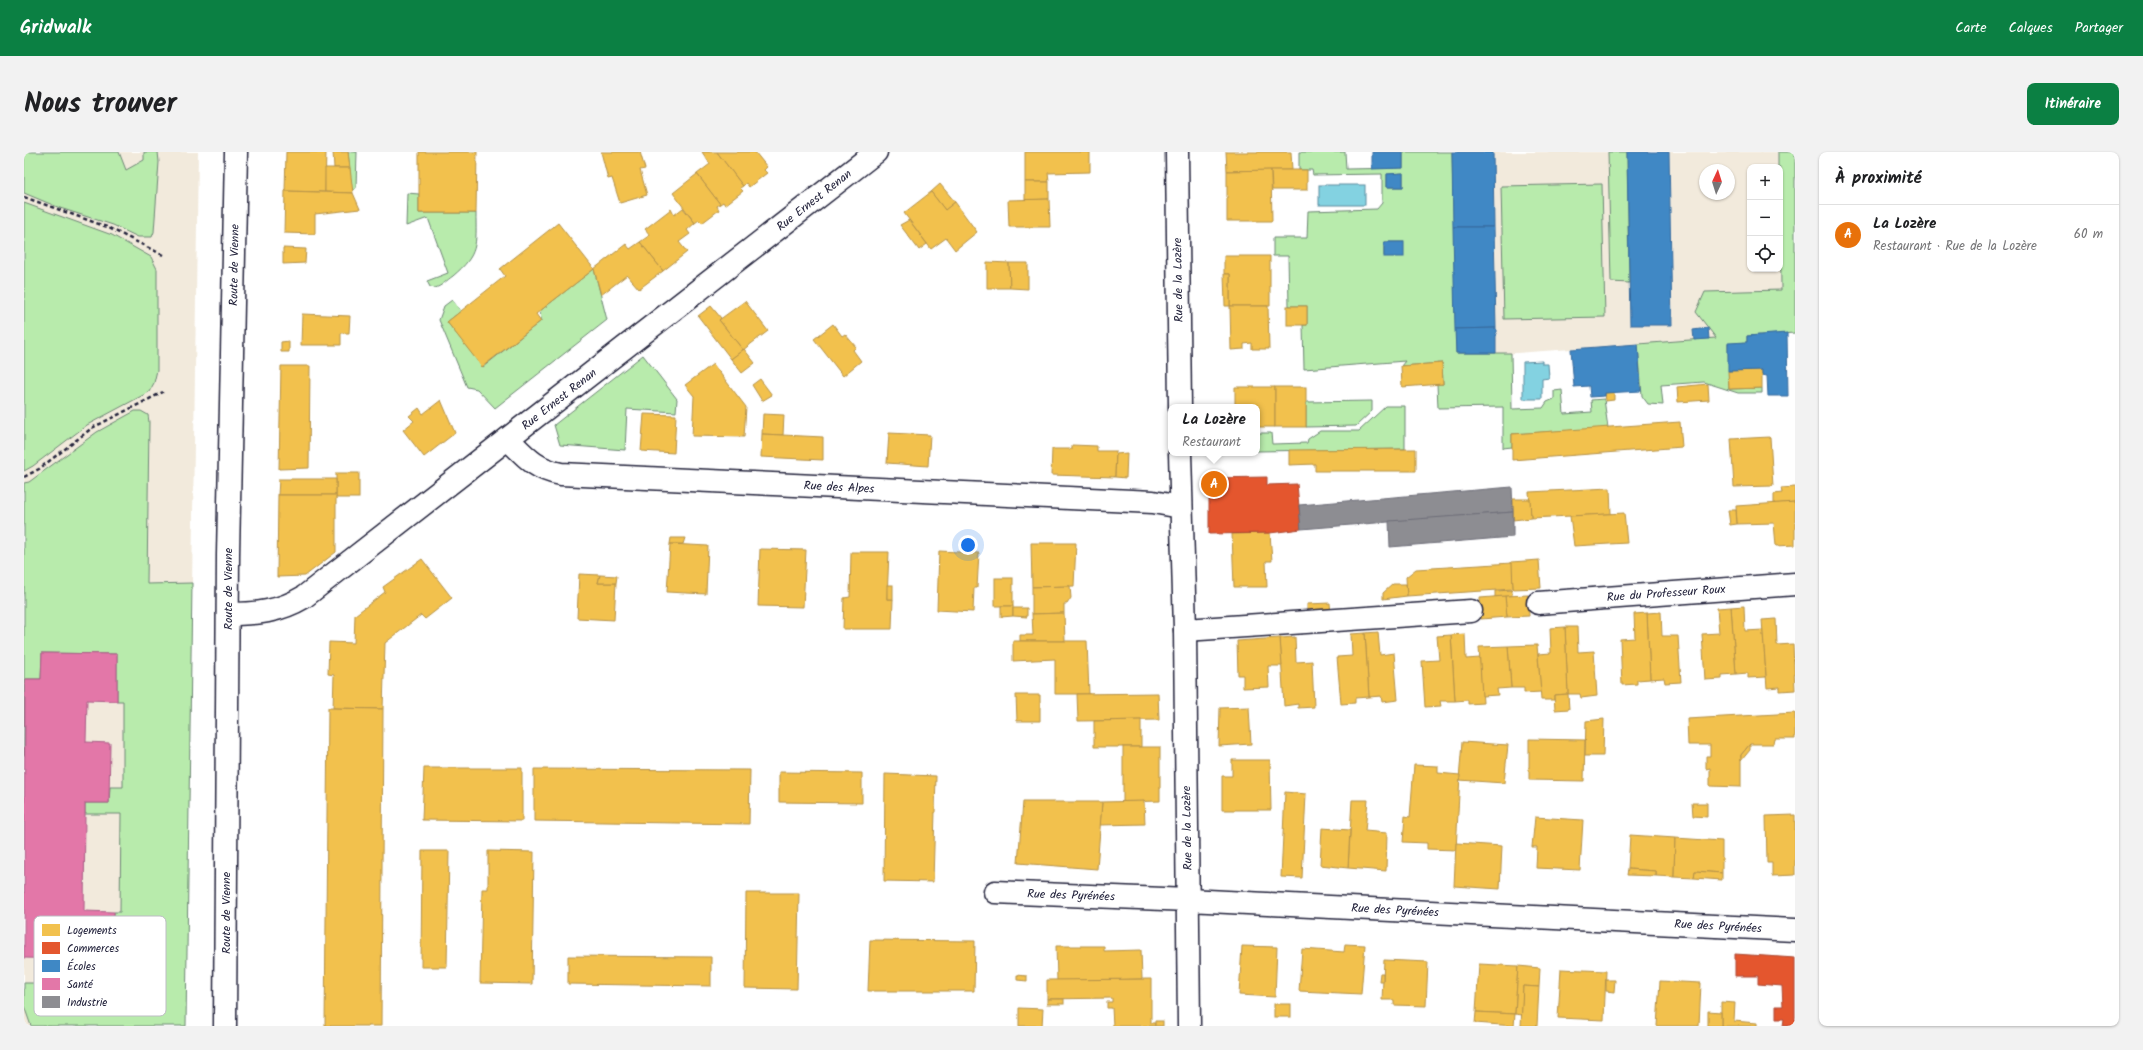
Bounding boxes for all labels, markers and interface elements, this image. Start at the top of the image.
text: Gridwalk [20,13,91,43]
text: Carte [1955,17,1987,39]
text: Calques [2009,17,2053,39]
text: Partager [2075,17,2123,39]
text: Nous trouver [24,82,177,127]
button: Itinéraire [2027,83,2119,125]
north arrow [1699,164,1735,200]
map controls [1747,164,1783,272]
button: + [1747,164,1783,200]
street label: Rue Ernest Renan [773,165,856,236]
text: À proximité [1835,165,1922,192]
button: − [1747,200,1783,236]
text: La Lozère [1873,212,1936,236]
street label: Route de Vienne [224,223,245,306]
text: A [1844,224,1852,245]
text: 60 m [2074,224,2103,245]
button: locate [1747,236,1783,272]
text: Restaurant · Rue de la Lozère [1873,236,2037,257]
street label: Rue de la Lozère [1168,237,1189,322]
street label: Rue Ernest Renan [518,364,601,435]
popup [1168,404,1260,456]
text: La Lozère [1182,408,1246,432]
text: Restaurant [1182,432,1241,453]
pin: A [1201,469,1227,499]
street label: Rue des Alpes [803,476,875,499]
your location [958,535,978,555]
street label: Route de Vienne [219,547,238,630]
street label: Rue du Professeur Roux [1606,580,1727,607]
street label: Rue de la Lozère [1177,785,1198,870]
street label: Route de Vienne [217,871,236,954]
street label: Rue des Pyrénées [1027,884,1115,907]
street label: Rue des Pyrénées [1351,899,1439,922]
street label: Rue des Pyrénées [1674,915,1762,938]
legend [34,916,166,1016]
text: Logements [67,922,117,940]
text: Commerces [67,940,120,958]
text: Écoles [67,958,96,976]
text: Santé [67,976,94,994]
text: Industrie [67,994,107,1012]

